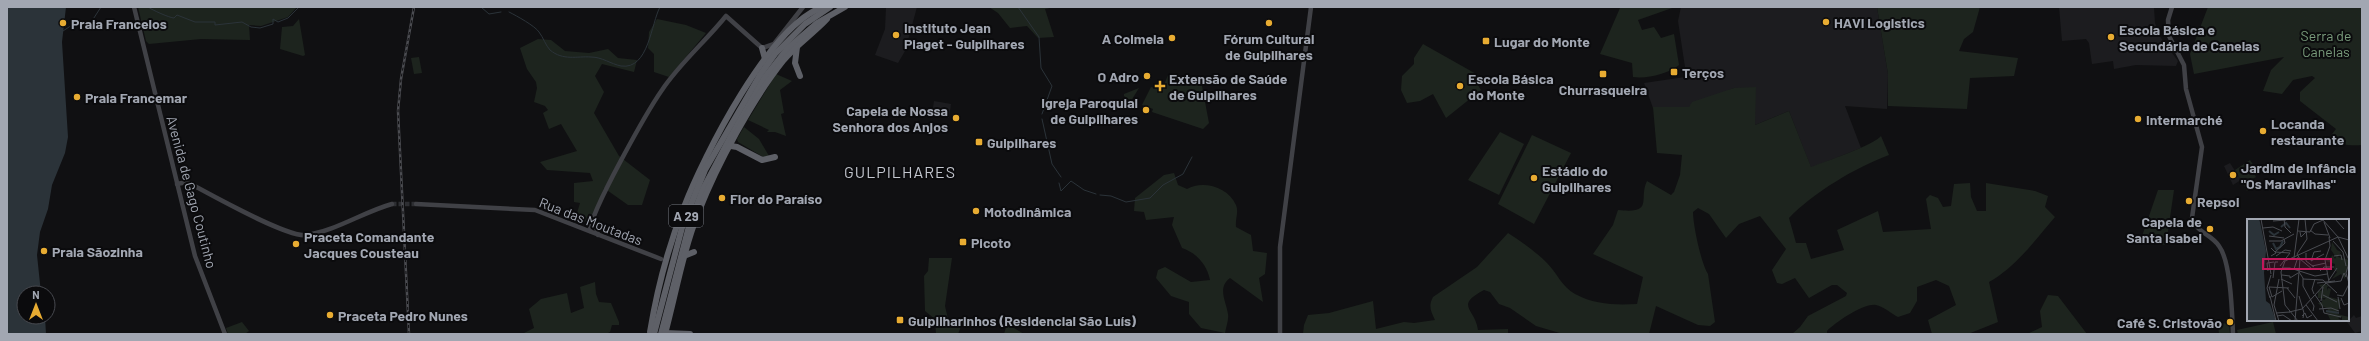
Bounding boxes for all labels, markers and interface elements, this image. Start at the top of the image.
place label: HAVI Logistics [1834,14,1925,31]
place label: Praia Francelos [71,15,167,32]
marker: HAVI Logistics [1821,17,1831,27]
marker: Praia Francelos [58,18,68,28]
marker: Fórum Cultural de Gulpilhares [1264,18,1274,28]
place label: Instituto Jean Piaget - Gulpilhares [904,19,1025,52]
place label: Escola Básica e Secundária de Canelas [2119,21,2260,54]
park label: Serra de Canelas [2301,27,2351,60]
marker: Instituto Jean Piaget - Gulpilhares [891,30,901,40]
place label: A Colmeia [1102,30,1164,47]
place label: Fórum Cultural de Gulpilhares [1224,30,1314,63]
marker: Escola Básica e Secundária de Canelas [2106,32,2116,42]
marker: A Colmeia [1167,33,1177,43]
place label: Lugar do Monte [1494,33,1590,50]
marker: Lugar do Monte [1481,36,1491,46]
place label: Terços [1682,64,1724,81]
marker: Terços [1669,67,1679,77]
place label: O Adro [1097,68,1139,85]
marker: Churrasqueira [1598,69,1608,79]
place label: Extensão de Saúde de Gulpilhares [1169,70,1288,103]
place label: Escola Básica do Monte [1468,70,1554,103]
marker: O Adro [1142,71,1152,81]
marker: Extensão de Saúde de Gulpilhares [1154,80,1166,92]
marker: Escola Básica do Monte [1455,81,1465,91]
place label: Churrasqueira [1559,81,1647,98]
place label: Praia Francemar [85,89,188,106]
marker: Praia Francemar [72,92,82,102]
place label: Igreja Paroquial de Gulpilhares [1041,94,1138,127]
place label: Capela de Nossa Senhora dos Anjos [833,102,948,135]
marker: Igreja Paroquial de Gulpilhares [1141,105,1151,115]
place label: Intermarché [2146,111,2223,128]
marker: Capela de Nossa Senhora dos Anjos [951,113,961,123]
street label: Avenida de Gago Coutinho [163,114,221,270]
marker: Intermarché [2133,114,2143,124]
place label: Locanda restaurante [2271,115,2345,148]
marker: Locanda restaurante [2258,126,2268,136]
place label: Gulpilhares [987,134,1056,151]
marker: Gulpilhares [974,137,984,147]
place label: Jardim de Infância "Os Maravilhas" [2241,159,2356,192]
district label: GULPILHARES [844,162,956,181]
place label: Estádio do Gulpilhares [1542,162,1611,195]
marker: Jardim de Infância "Os Maravilhas" [2228,170,2238,180]
marker: Estádio do Gulpilhares [1529,173,1539,183]
place label: Flor do Paraíso [730,190,822,207]
street label: Rua das Moutadas [537,193,645,249]
marker: Flor do Paraíso [717,193,727,203]
place label: Repsol [2197,193,2239,210]
marker: Repsol [2184,196,2194,206]
place label: Motodinâmica [984,203,1071,220]
road number: A 29 [669,205,703,227]
marker: Motodinâmica [971,206,981,216]
place label: Capela de Santa Isabel [2126,213,2202,246]
inset map [2247,219,2349,321]
marker: Capela de Santa Isabel [2205,224,2215,234]
place label: Praceta Comandante Jacques Cousteau [304,228,435,261]
place label: Picoto [971,234,1011,251]
marker: Picoto [958,237,968,247]
marker: Praceta Comandante Jacques Cousteau [291,239,301,249]
place label: Praia Sãozinha [52,243,143,260]
marker: Praia Sãozinha [39,246,49,256]
north arrow [16,285,56,325]
text: N [32,288,40,301]
place label: Praceta Pedro Nunes [338,307,468,324]
marker: Praceta Pedro Nunes [325,310,335,320]
place label: Gulpilharinhos (Residencial São Luís) [908,312,1136,329]
place label: Café S. Cristovão [2117,314,2222,331]
marker: Gulpilharinhos (Residencial São Luís) [895,315,905,325]
marker: Café S. Cristovão [2225,317,2235,327]

